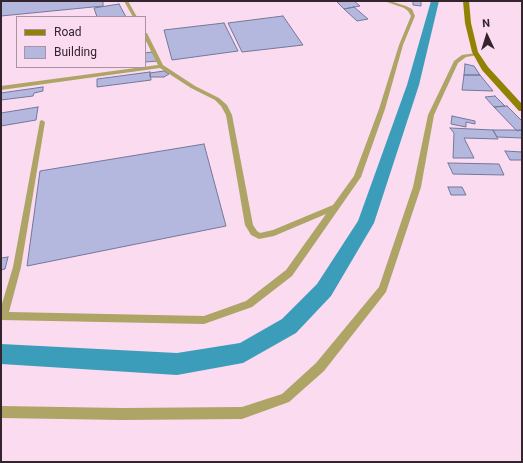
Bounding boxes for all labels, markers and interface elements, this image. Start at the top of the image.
legend [16,16,146,68]
north arrow [467,16,507,56]
text: N [482,17,490,30]
text: Road [54,25,82,39]
text: Building [54,45,97,59]

